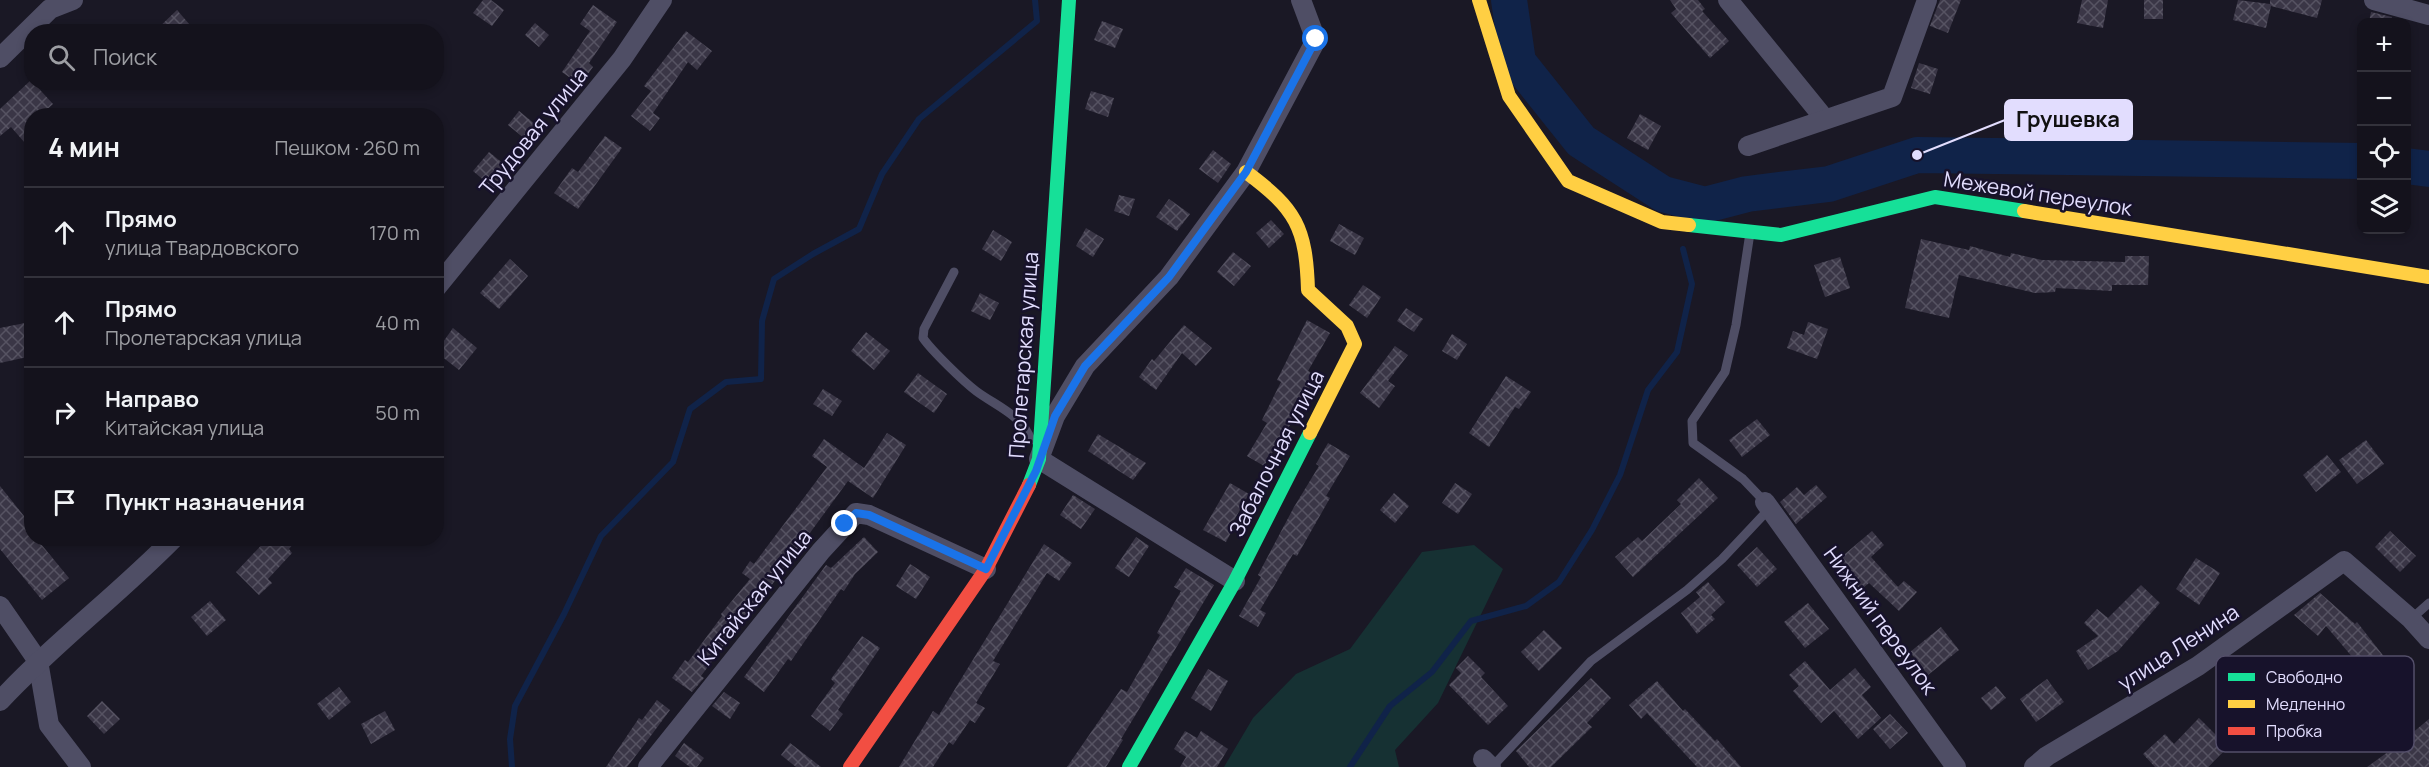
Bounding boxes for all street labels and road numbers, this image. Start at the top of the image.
street label: Трудовая улица [473,61,593,201]
street label: Межевой переулок [1942,164,2135,222]
street label: Пролетарская улица [1002,251,1044,459]
street label: Забалочная улица [1222,365,1330,541]
street label: Китайская улица [691,523,817,671]
street label: Нижний переулок [1818,541,1944,700]
street label: улица Ленина [2112,597,2244,697]

